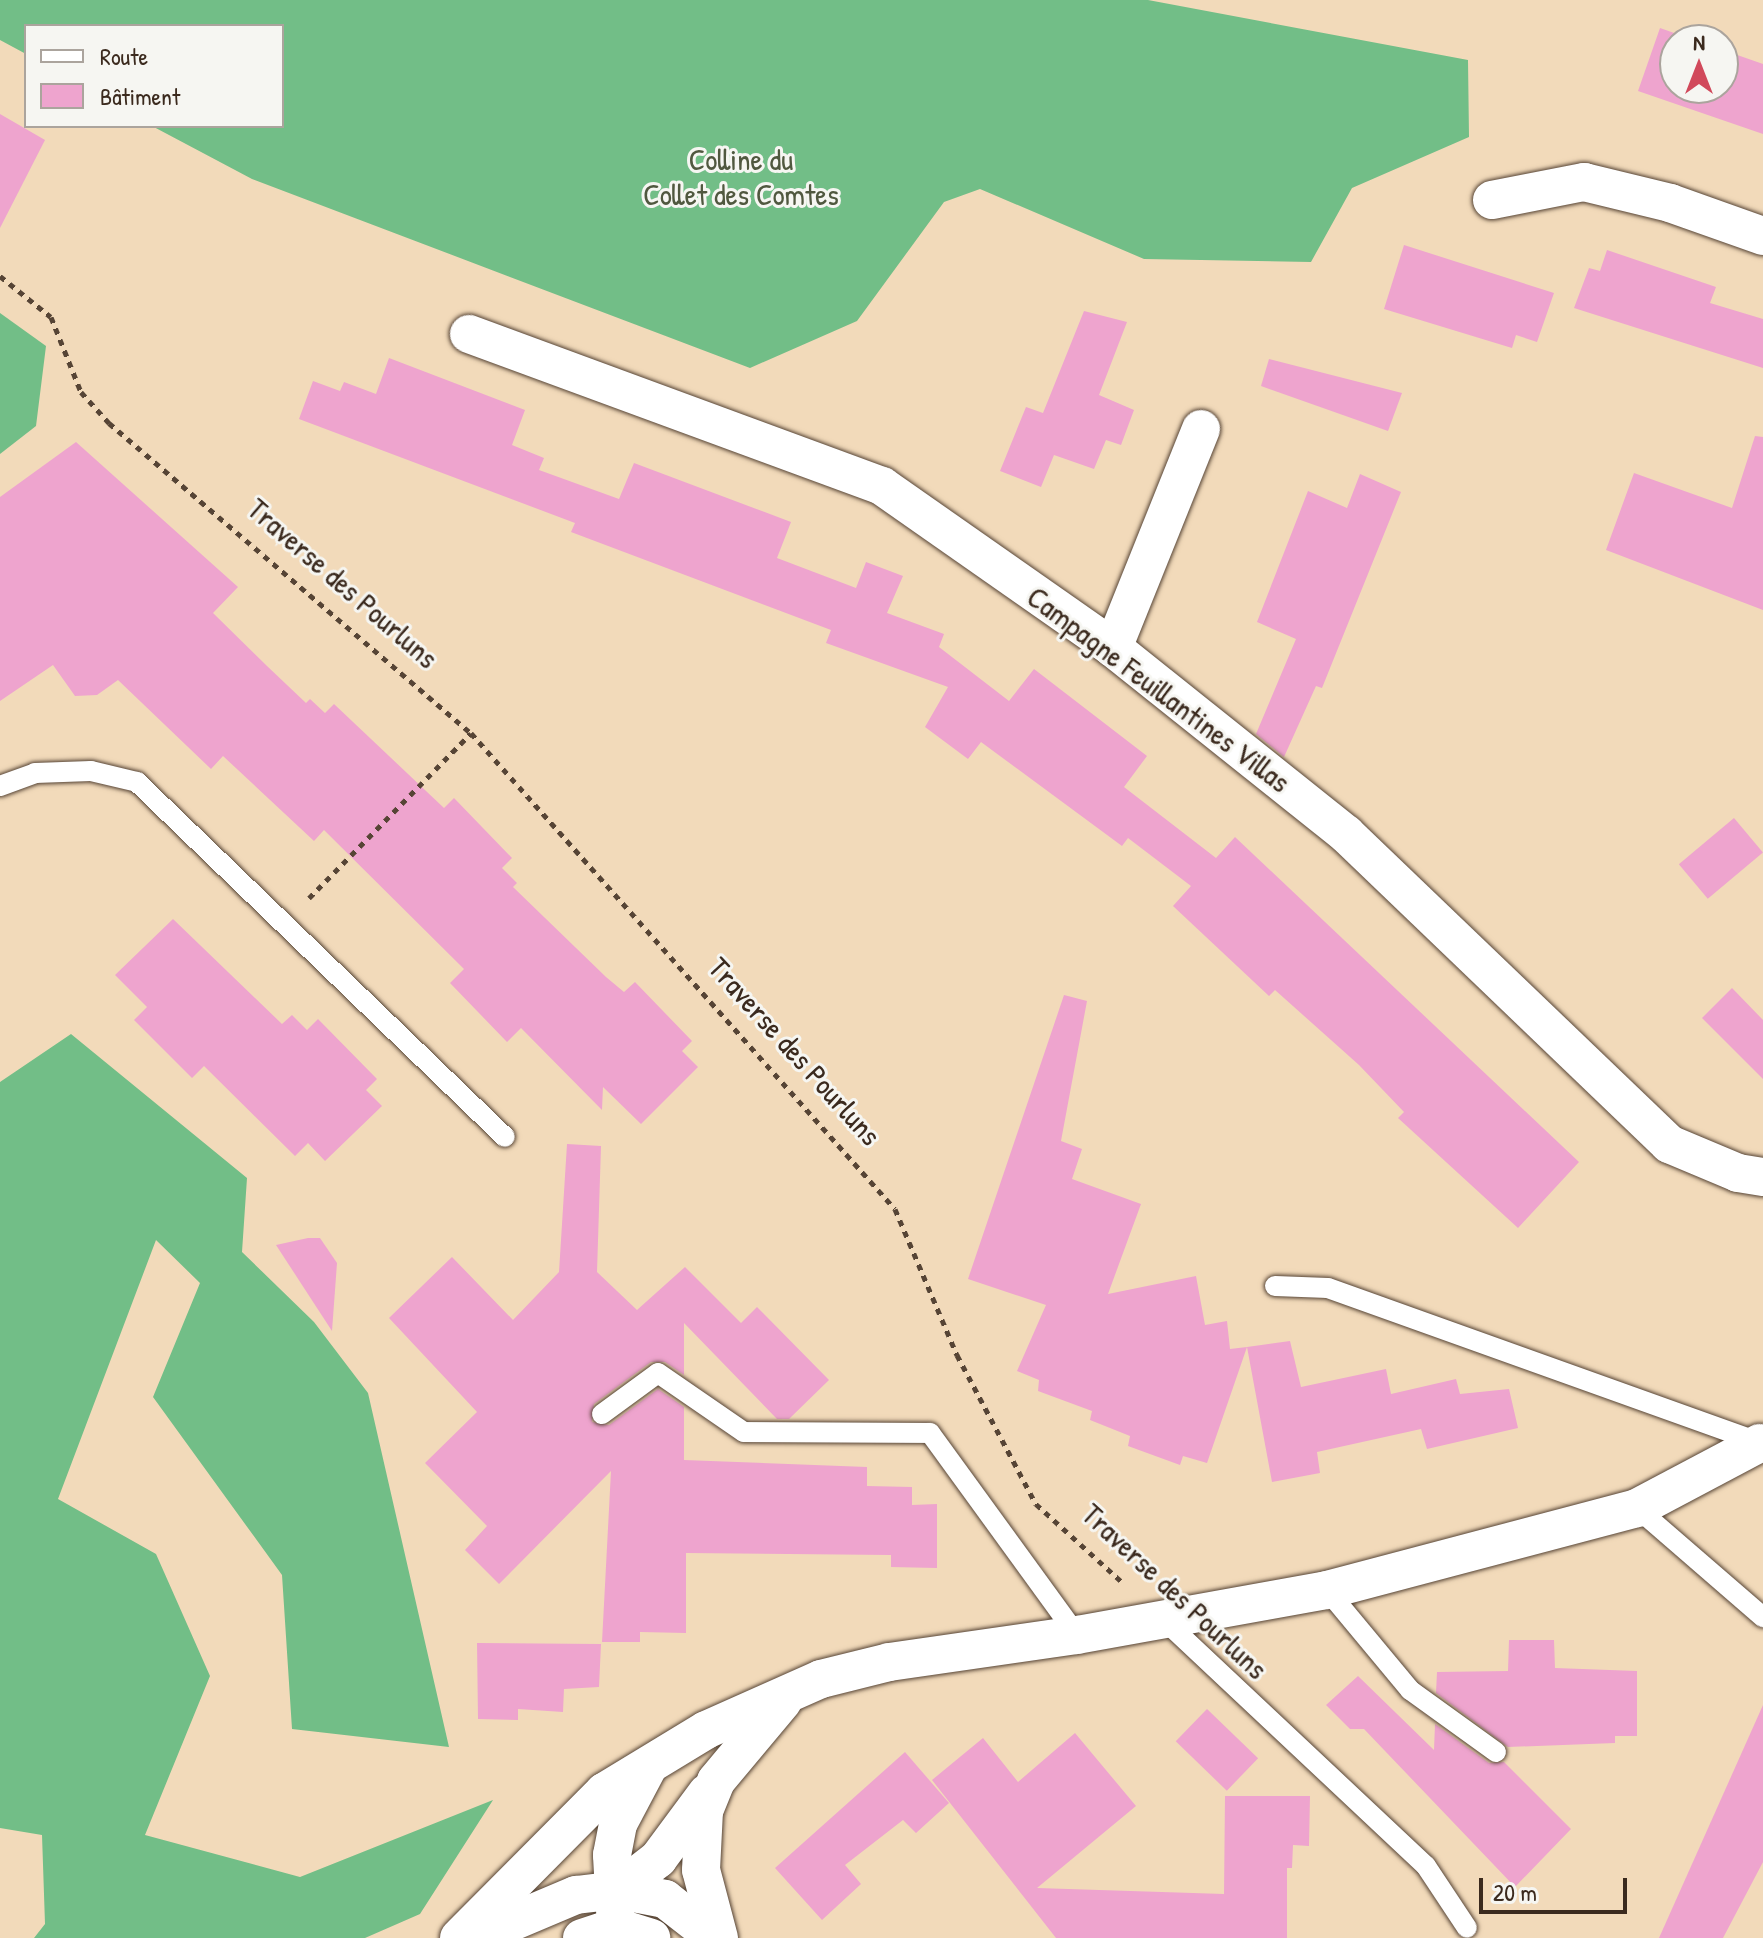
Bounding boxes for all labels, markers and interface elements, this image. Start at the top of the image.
legend [24,24,284,128]
north arrow [1659,24,1739,104]
text: N [1693,27,1705,57]
text: Route [100,40,148,72]
text: Bâtiment [100,80,180,112]
park label: Colline du Collet des Comtes [643,141,839,212]
street label: Traverse des Pourluns [240,491,446,675]
street label: Campagne Feuillantines Villas [1020,578,1298,800]
street label: Traverse des Pourluns [701,950,889,1152]
street label: Traverse des Pourluns [1075,1496,1275,1686]
scale bar [1483,1862,1631,1912]
text: 20 m [1493,1876,1537,1908]

